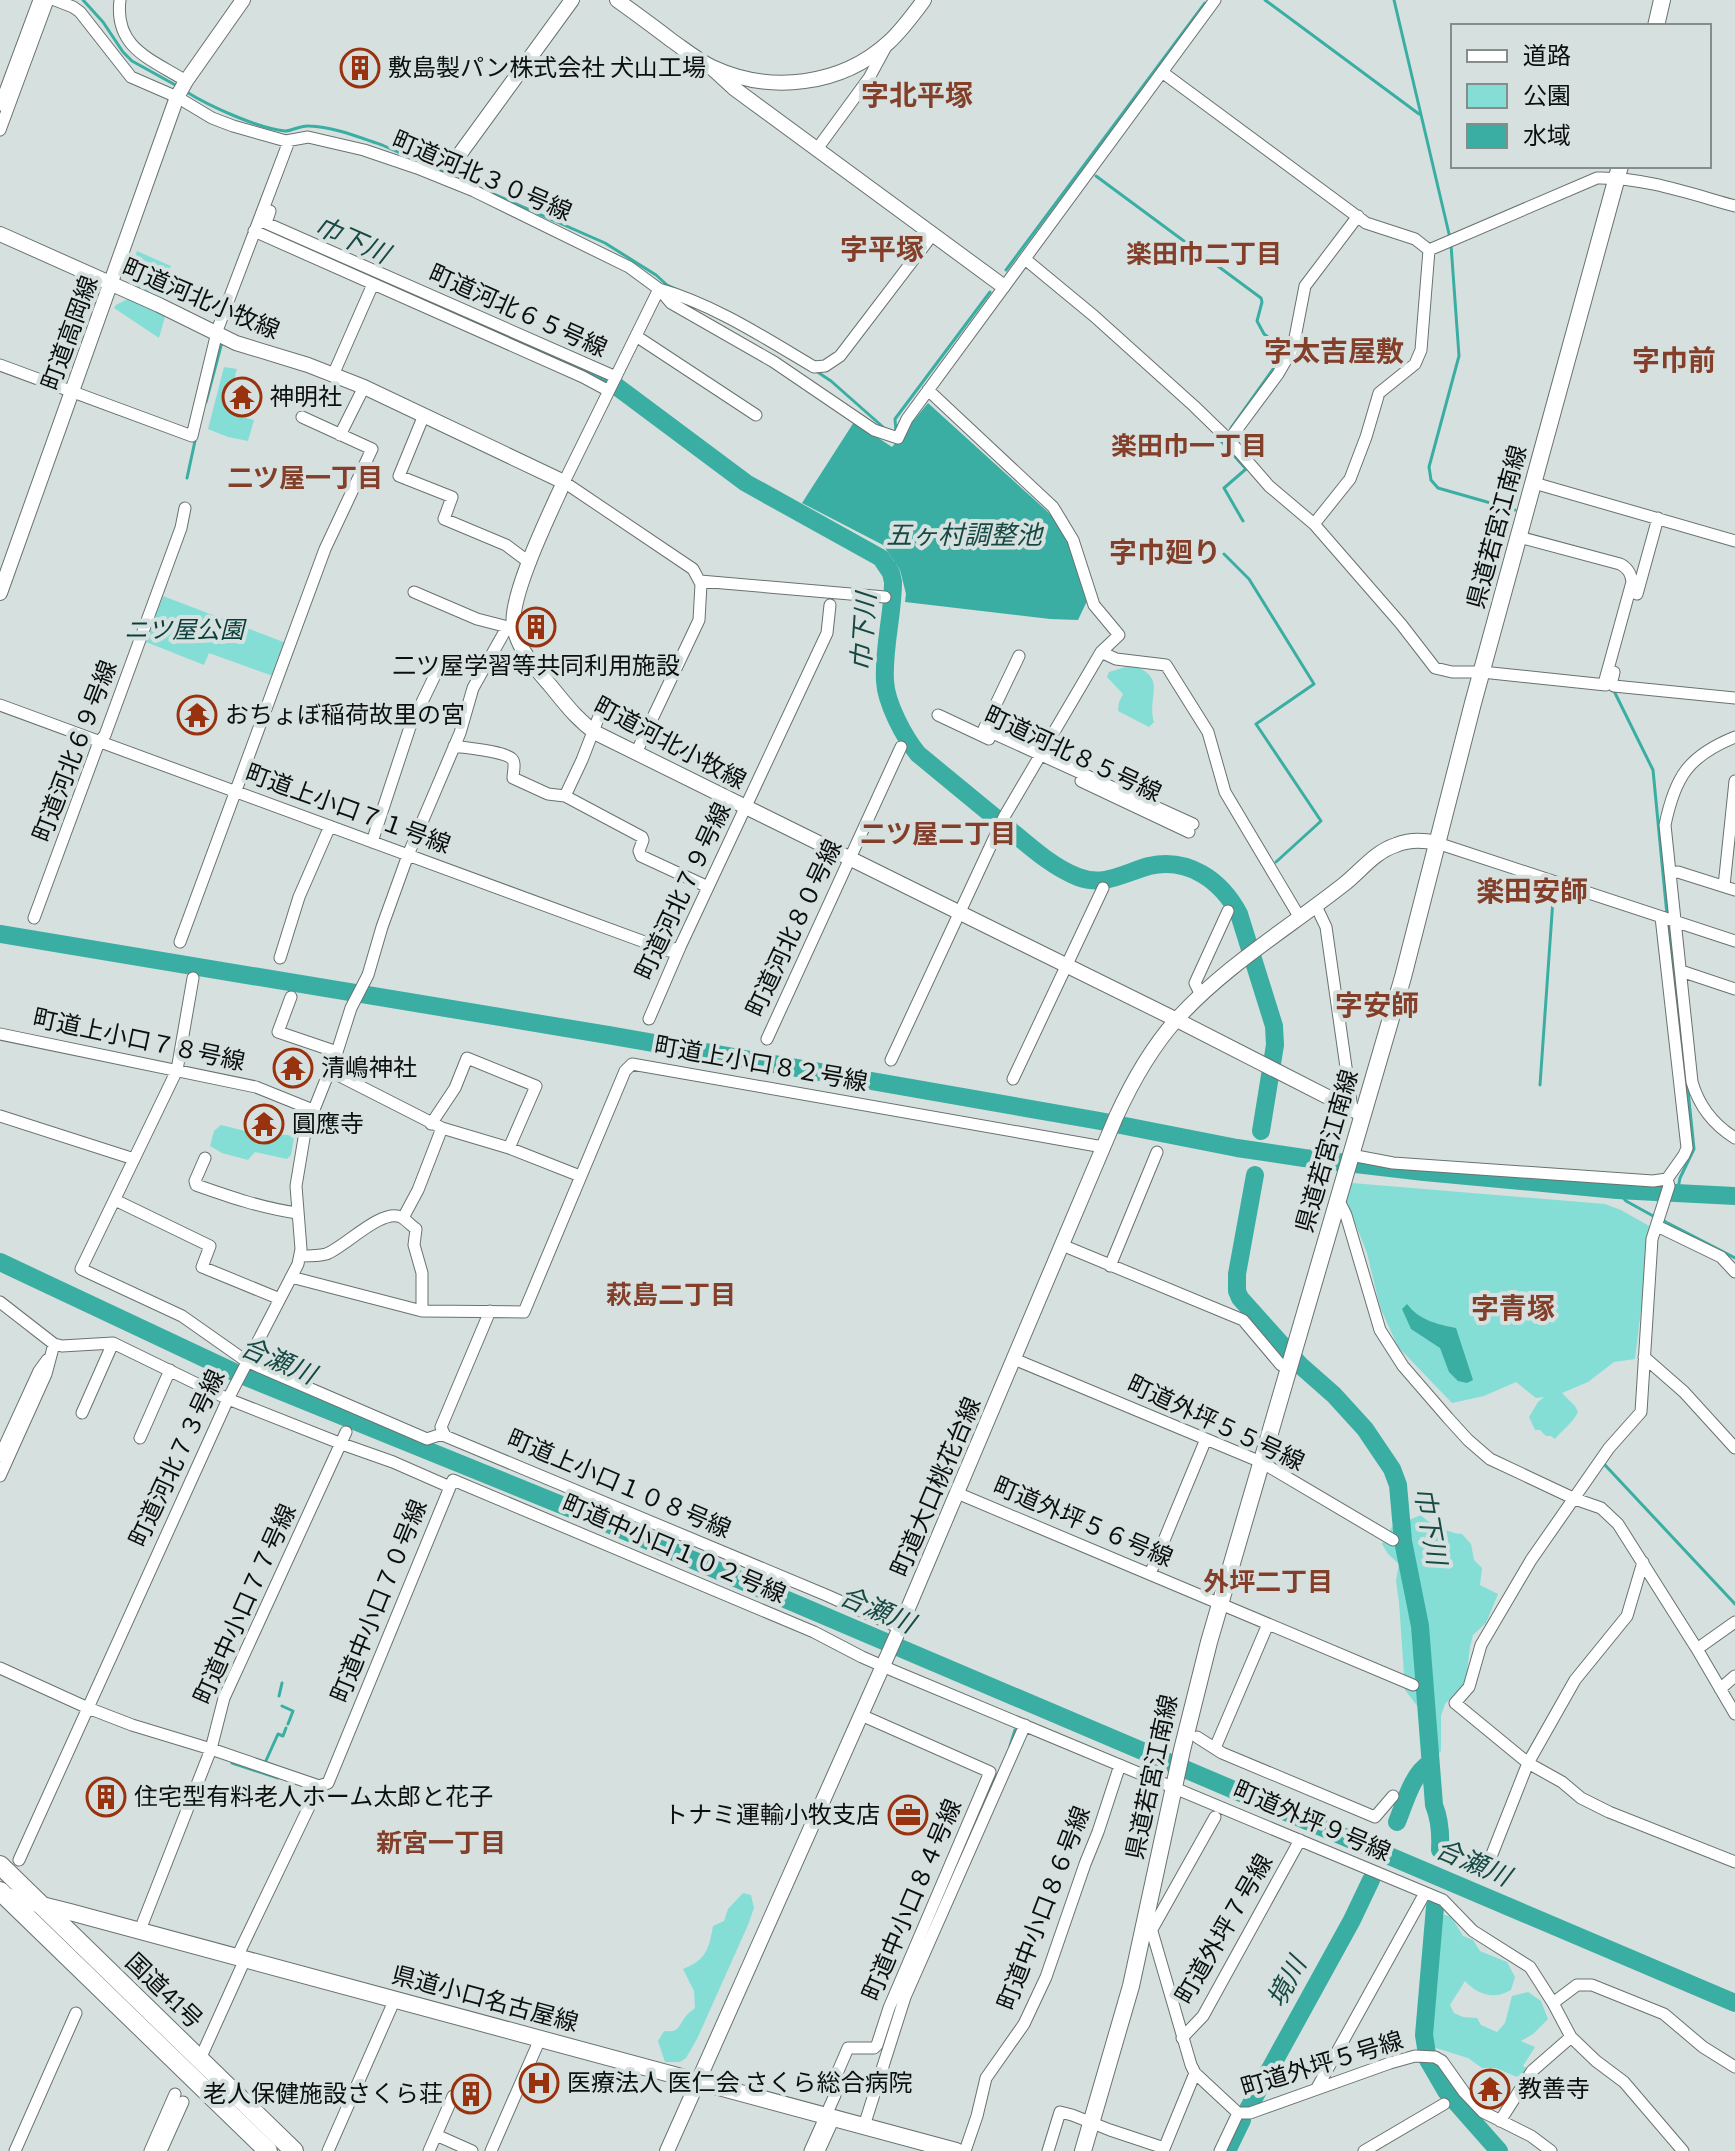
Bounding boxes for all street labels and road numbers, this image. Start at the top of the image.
street label: 町道河北３０号線 [388,126,576,226]
street label: 町道河北小牧線 [118,253,284,345]
street label: 町道河北６５号線 [425,259,611,363]
street label: 町道高岡線 [36,272,104,394]
street label: 県道若宮江南線 [1462,442,1532,612]
street label: 町道河北６９号線 [28,656,122,846]
street label: 町道河北小牧線 [589,691,751,795]
street label: 町道河北８５号線 [980,701,1166,807]
street label: 町道上小口７１号線 [242,759,454,859]
street label: 町道河北７９号線 [630,798,736,984]
street label: 町道河北８０号線 [741,835,847,1021]
street label: 町道上小口７８号線 [30,1004,248,1076]
street label: 町道上小口８２号線 [652,1031,870,1097]
street label: 県道若宮江南線 [1290,1066,1364,1236]
street label: 町道河北７３号線 [124,1365,230,1551]
street label: 町道外坪５５号線 [1123,1370,1309,1476]
street label: 町道大口桃花台線 [886,1393,986,1581]
street label: 町道上小口１０８号線 [503,1424,735,1544]
street label: 町道外坪５６号線 [989,1472,1177,1572]
street label: 町道中小口１０２号線 [558,1489,790,1609]
street label: 町道中小口７０号線 [326,1496,432,1706]
street label: 町道中小口７７号線 [188,1500,302,1708]
street label: 県道若宮江南線 [1121,1692,1183,1862]
street label: 町道外坪９号線 [1229,1775,1395,1867]
street label: 町道中小口８４号線 [857,1795,967,2005]
street label: 町道中小口８６号線 [992,1802,1096,2014]
street label: 町道外坪７号線 [1170,1849,1278,2009]
street label: 国道41号 [120,1948,208,2034]
street label: 県道小口名古屋線 [389,1961,581,2037]
street label: 町道外坪５号線 [1238,2026,1406,2102]

